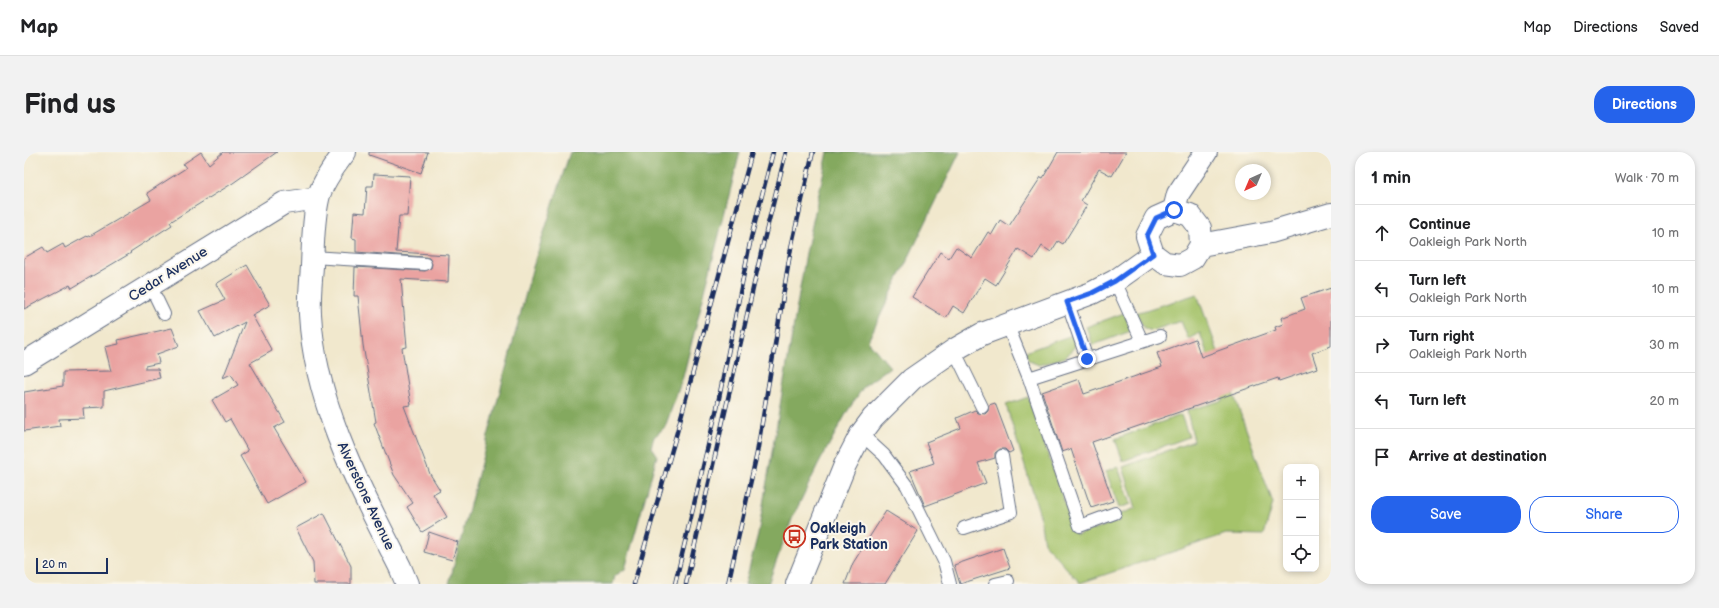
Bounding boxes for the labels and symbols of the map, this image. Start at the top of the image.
north arrow [1235,164,1271,200]
route start [1165,201,1183,219]
street label: Cedar Avenue [125,243,211,305]
route end [1078,350,1096,368]
street label: Alverstone Avenue [334,439,398,553]
place label: Oakleigh Park Station [810,520,888,553]
bus stop icon: Oakleigh Park Station [782,523,808,549]
scale bar [36,556,108,575]

